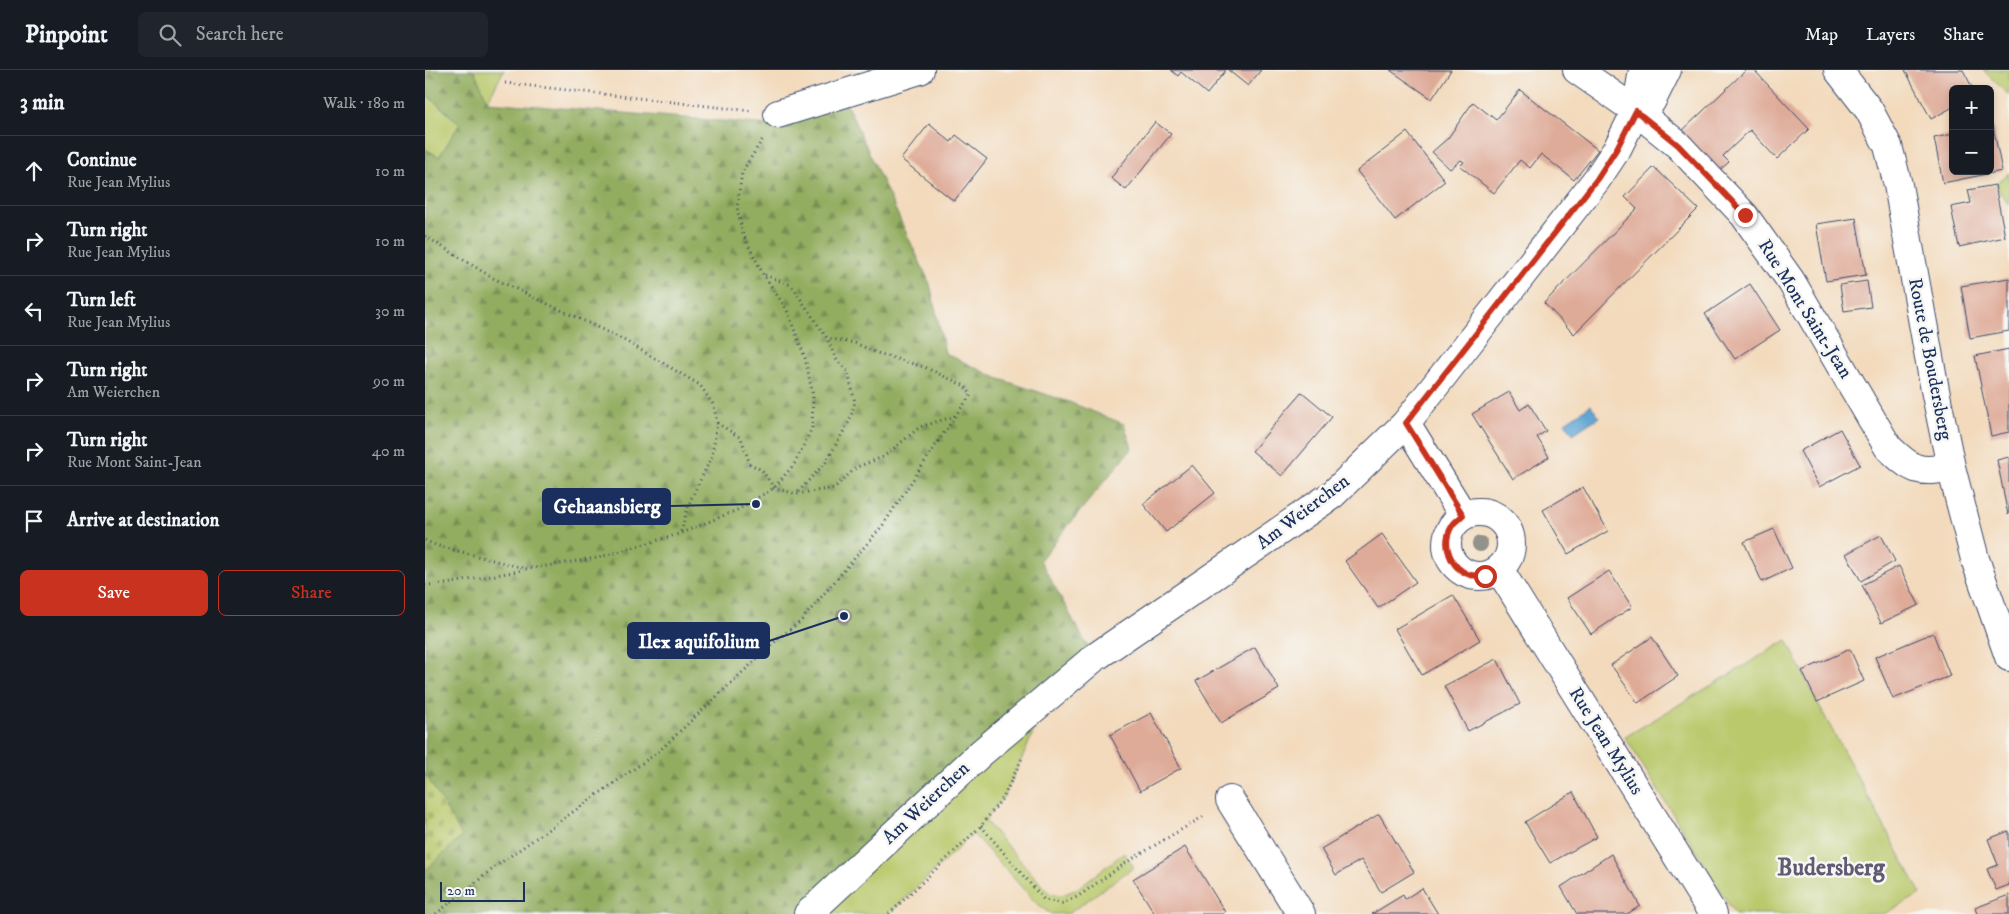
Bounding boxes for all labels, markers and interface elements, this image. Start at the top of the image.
search box [138,12,488,57]
text: Pinpoint [25,20,108,50]
icon: search [156,21,184,49]
text: Search here [196,23,284,46]
text: Map [1805,24,1838,46]
text: Layers [1866,24,1915,46]
text: Share [1943,24,1984,46]
map controls [1949,85,1994,175]
button: + [1949,85,1994,130]
text: 3 min [20,90,65,116]
text: Walk · 180 m [323,93,405,113]
button: − [1949,130,1994,175]
text: Continue [67,149,137,172]
icon: ahead [20,157,48,185]
text: 10 m [375,161,405,181]
text: Rue Jean Mylius [67,172,170,192]
route end [1734,204,1757,227]
text: Turn right [67,219,147,242]
icon: right [20,227,48,255]
text: 10 m [375,231,405,251]
street label: Rue Mont Saint-Jean [1753,235,1857,383]
text: Rue Jean Mylius [67,242,170,262]
street label: Route de Boudersberg [1903,276,1957,443]
text: Turn left [67,289,136,312]
icon: left [20,297,48,325]
text: 30 m [375,301,405,321]
text: Rue Jean Mylius [67,312,170,332]
text: Turn right [67,359,147,382]
icon: right [20,367,48,395]
text: 90 m [373,371,405,391]
text: Am Weierchen [67,382,160,402]
text: Turn right [67,429,147,452]
icon: right [20,437,48,465]
text: 40 m [372,441,405,461]
text: Rue Mont Saint-Jean [67,452,202,472]
street label: Am Weierchen [1252,470,1354,554]
callout: Gehaansbierg [543,489,670,524]
text: Gehaansbierg [554,495,662,520]
icon: arrive [20,507,48,535]
text: Arrive at destination [67,509,219,532]
route start [1474,565,1497,588]
button: Save [20,570,208,616]
button: Share [218,570,405,616]
callout: Ilex aquifolium [628,623,769,658]
text: Ilex aquifolium [638,630,760,655]
street label: Rue Jean Mylius [1564,683,1648,799]
street label: Am Weierchen [878,757,974,849]
district label: Budersberg [1777,853,1886,883]
scale bar [440,879,525,902]
text: 20 m [447,882,475,900]

